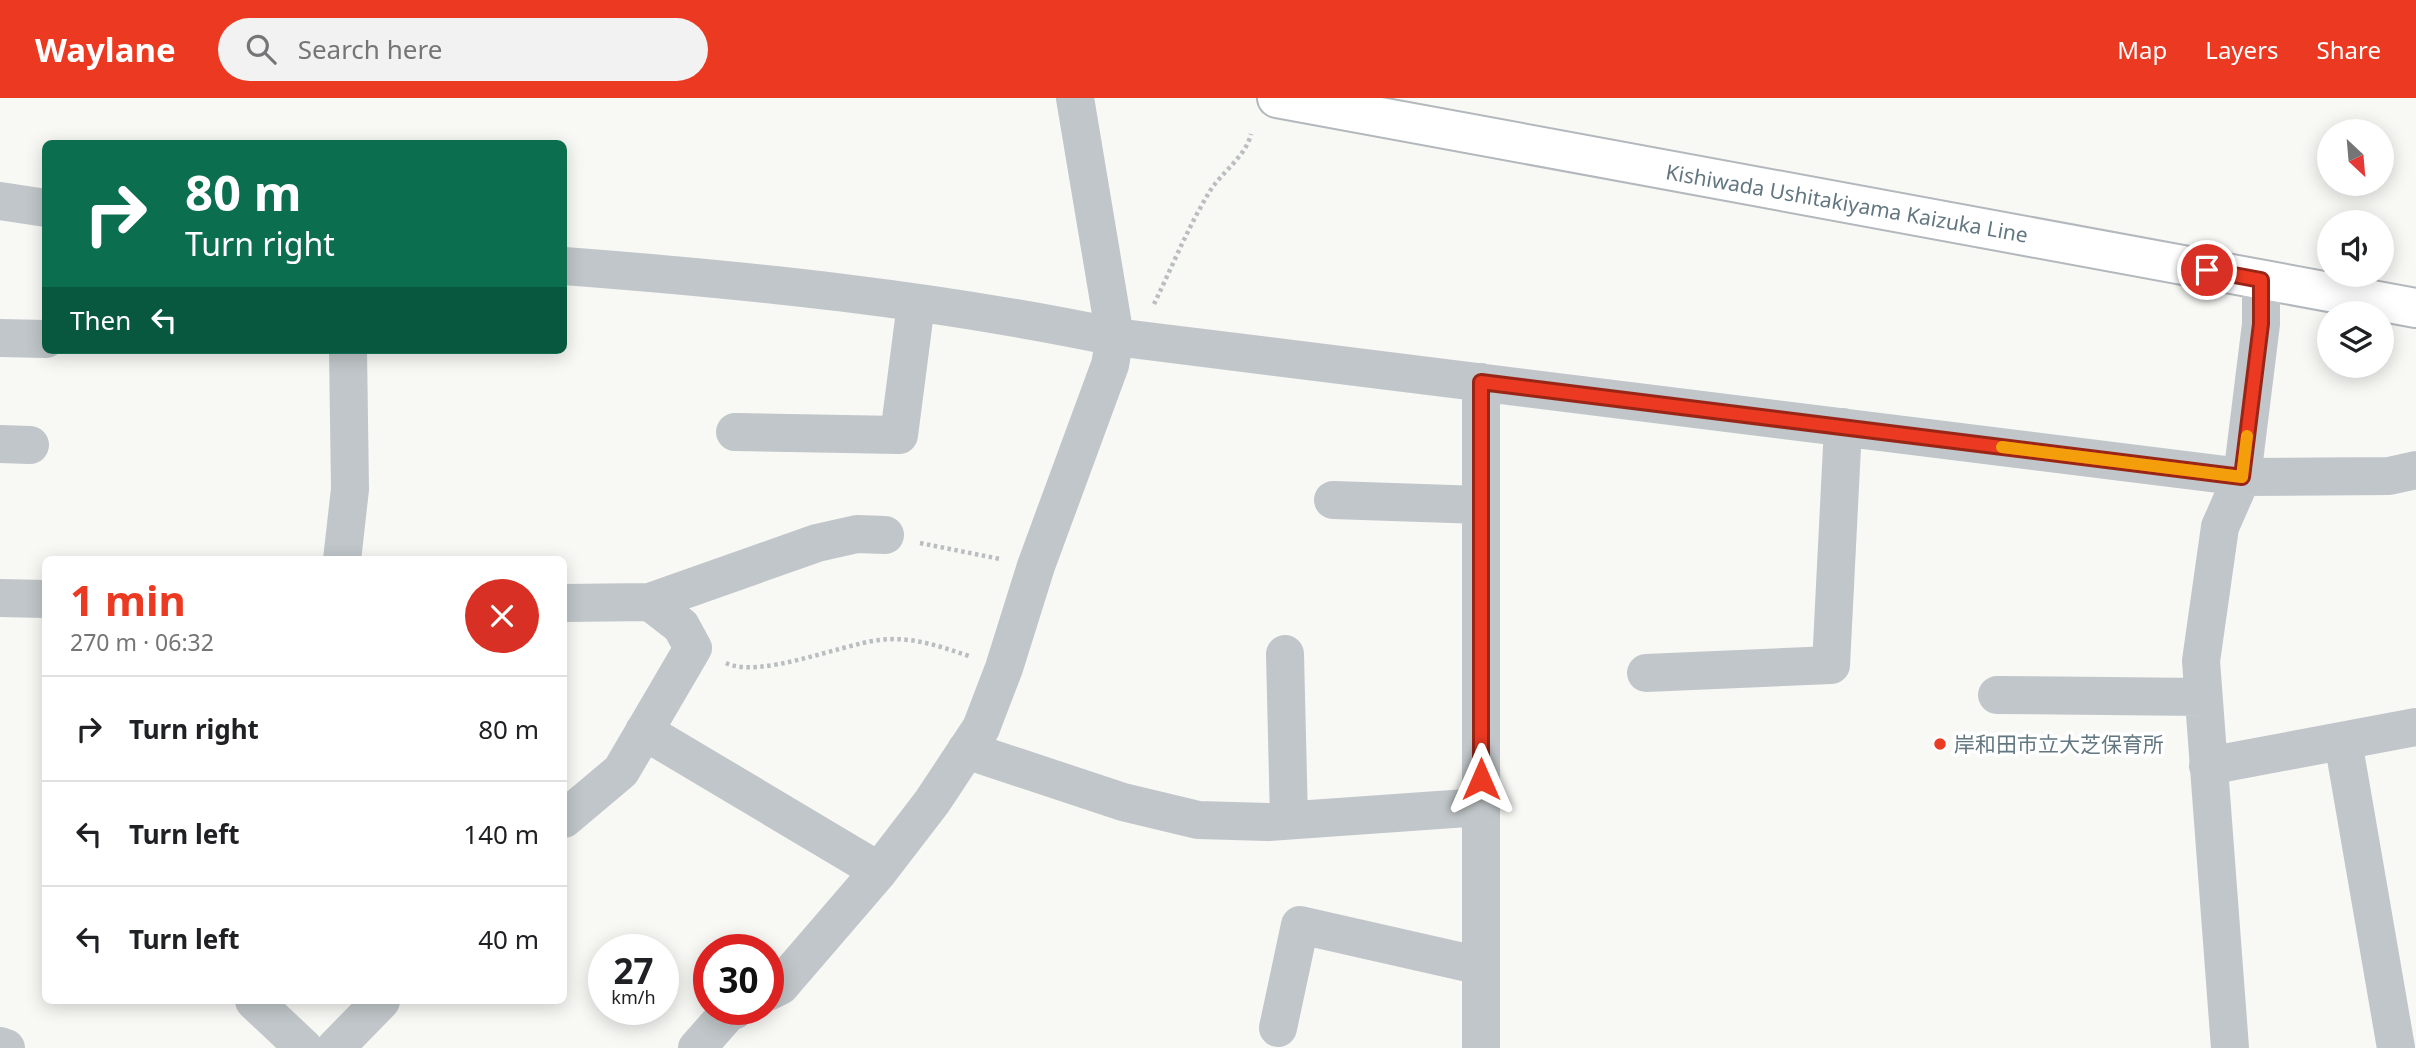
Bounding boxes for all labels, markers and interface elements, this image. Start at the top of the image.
search box [218,18,708,81]
text: Waylane [35,27,176,72]
icon: search [242,30,280,68]
text: Search here [298,31,442,67]
text: Map [2117,33,2167,66]
text: Layers [2205,33,2279,66]
text: Share [2317,33,2381,66]
north arrow [2317,119,2394,196]
map controls [2317,119,2394,378]
street label: Kishiwada Ushitakiyama Kaizuka Line [1664,157,2030,249]
text: 80 m [185,159,302,225]
icon: right [70,168,161,259]
button: sound [2317,210,2394,287]
text: Turn right [185,222,335,265]
pin [2177,240,2237,300]
icon: arrive [2188,251,2226,289]
icon: left [145,301,183,339]
button: layers [2317,301,2394,378]
text: Then [70,302,131,338]
text: 1 min [70,571,186,628]
button: close [465,579,539,653]
text: 270 m · 06:32 [70,626,214,658]
icon: right [70,710,108,748]
text: Turn right [129,711,259,747]
text: 80 m [478,711,539,747]
place label: 岸和田市立大芝保育所 [1954,730,2164,758]
marker: 岸和田市立大芝保育所 [1932,736,1948,752]
position arrow [1444,742,1518,816]
icon: left [70,815,108,853]
text: Turn left [129,816,240,852]
text: 140 m [463,816,539,852]
icon: left [70,920,108,958]
text: Turn left [129,921,240,957]
text: 40 m [478,921,539,957]
speed limit sign: 30 [693,934,784,1025]
text: 27 [613,947,654,994]
text: km/h [611,985,656,1009]

